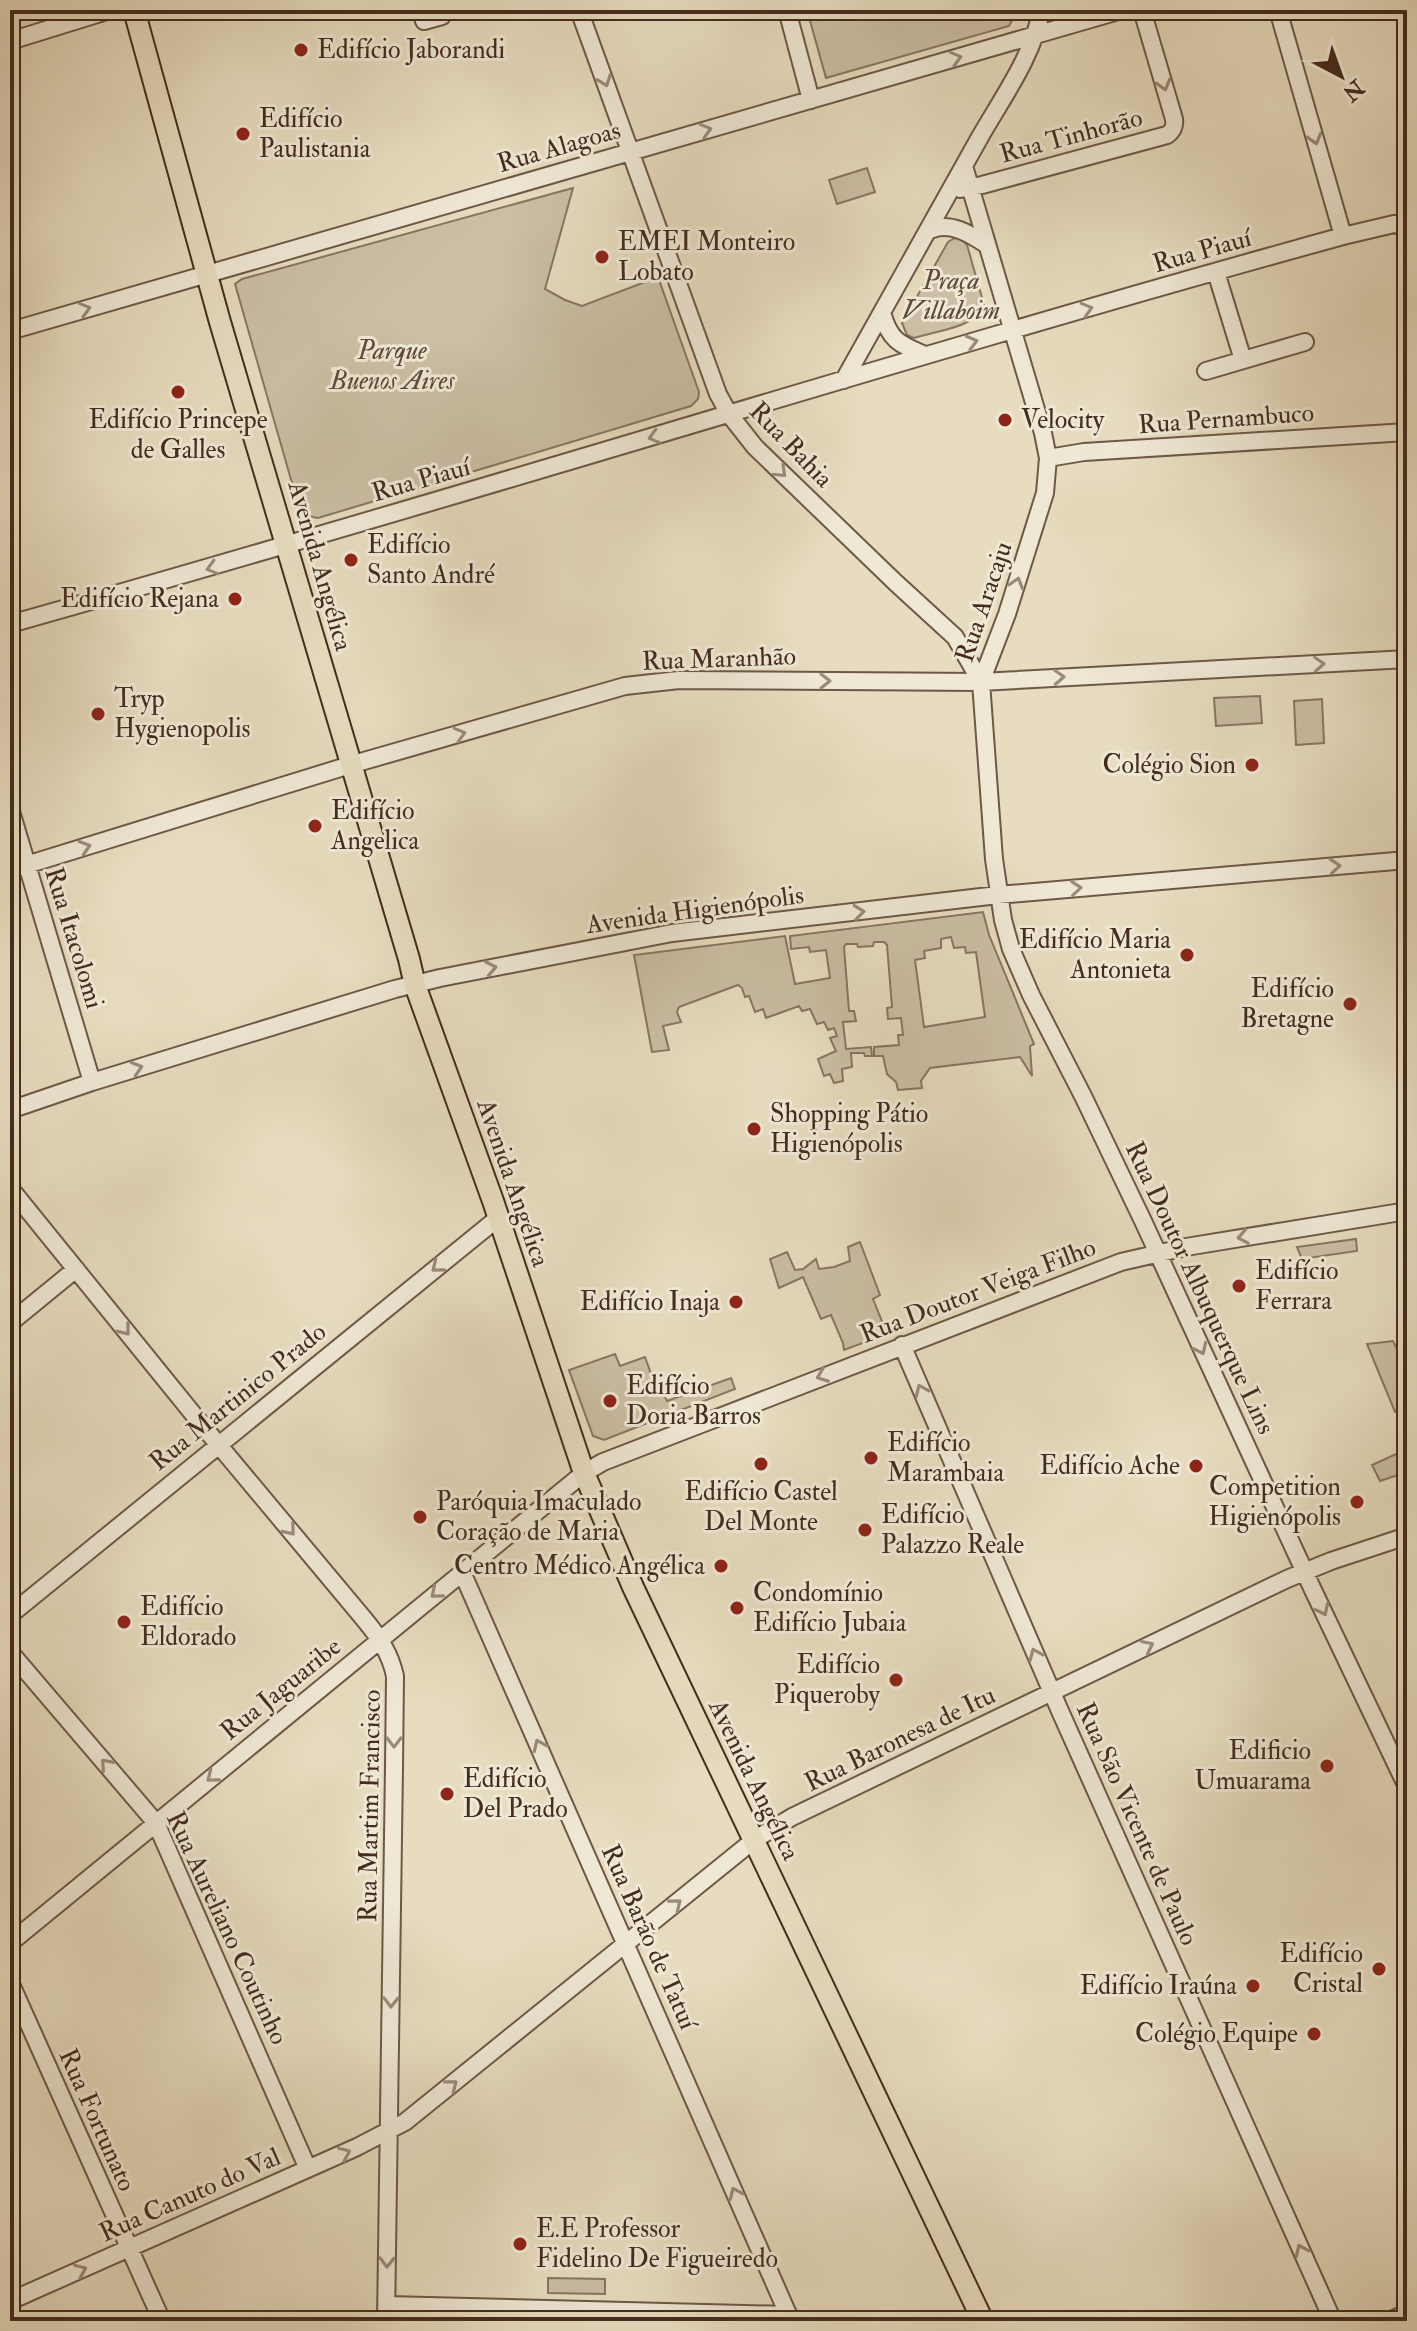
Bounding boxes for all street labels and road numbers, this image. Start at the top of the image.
street label: Rua Tinhorão [996,102,1146,170]
street label: Rua Alagoas [494,114,624,180]
street label: Rua Piauí [1149,221,1257,280]
street label: Rua Bahia [742,395,840,495]
street label: Rua Pernambuco [1137,397,1315,441]
street label: Rua Piauí [368,450,476,509]
street label: Avenida Angélica [280,476,360,655]
street label: Rua Aracaju [948,537,1020,667]
street label: Rua Maranhão [641,640,797,678]
street label: Rua Itacolomi [37,863,111,1013]
street label: Avenida Higienópolis [583,879,806,942]
street label: Avenida Angélica [469,1094,557,1271]
street label: Rua Doutor Albuquerque Lins [1118,1137,1282,1439]
street label: Rua Doutor Veiga Filho [856,1231,1100,1351]
street label: Rua Martinico Prado [143,1316,333,1478]
street label: Rua Jaguaribe [214,1631,348,1747]
street label: Rua Baronesa de Itu [799,1679,1001,1799]
street label: Rua Martim Francisco [352,1689,388,1923]
street label: Avenida Angélica [701,1693,807,1866]
street label: Rua São Vicente de Paulo [1069,1698,1205,1950]
street label: Rua Aureliano Coutinho [159,1806,295,2050]
street label: Rua Barão de Tatuí [594,1840,705,2036]
street label: Rua Fortunato [51,2044,143,2196]
street label: Rua Canuto do Val [94,2141,286,2249]

